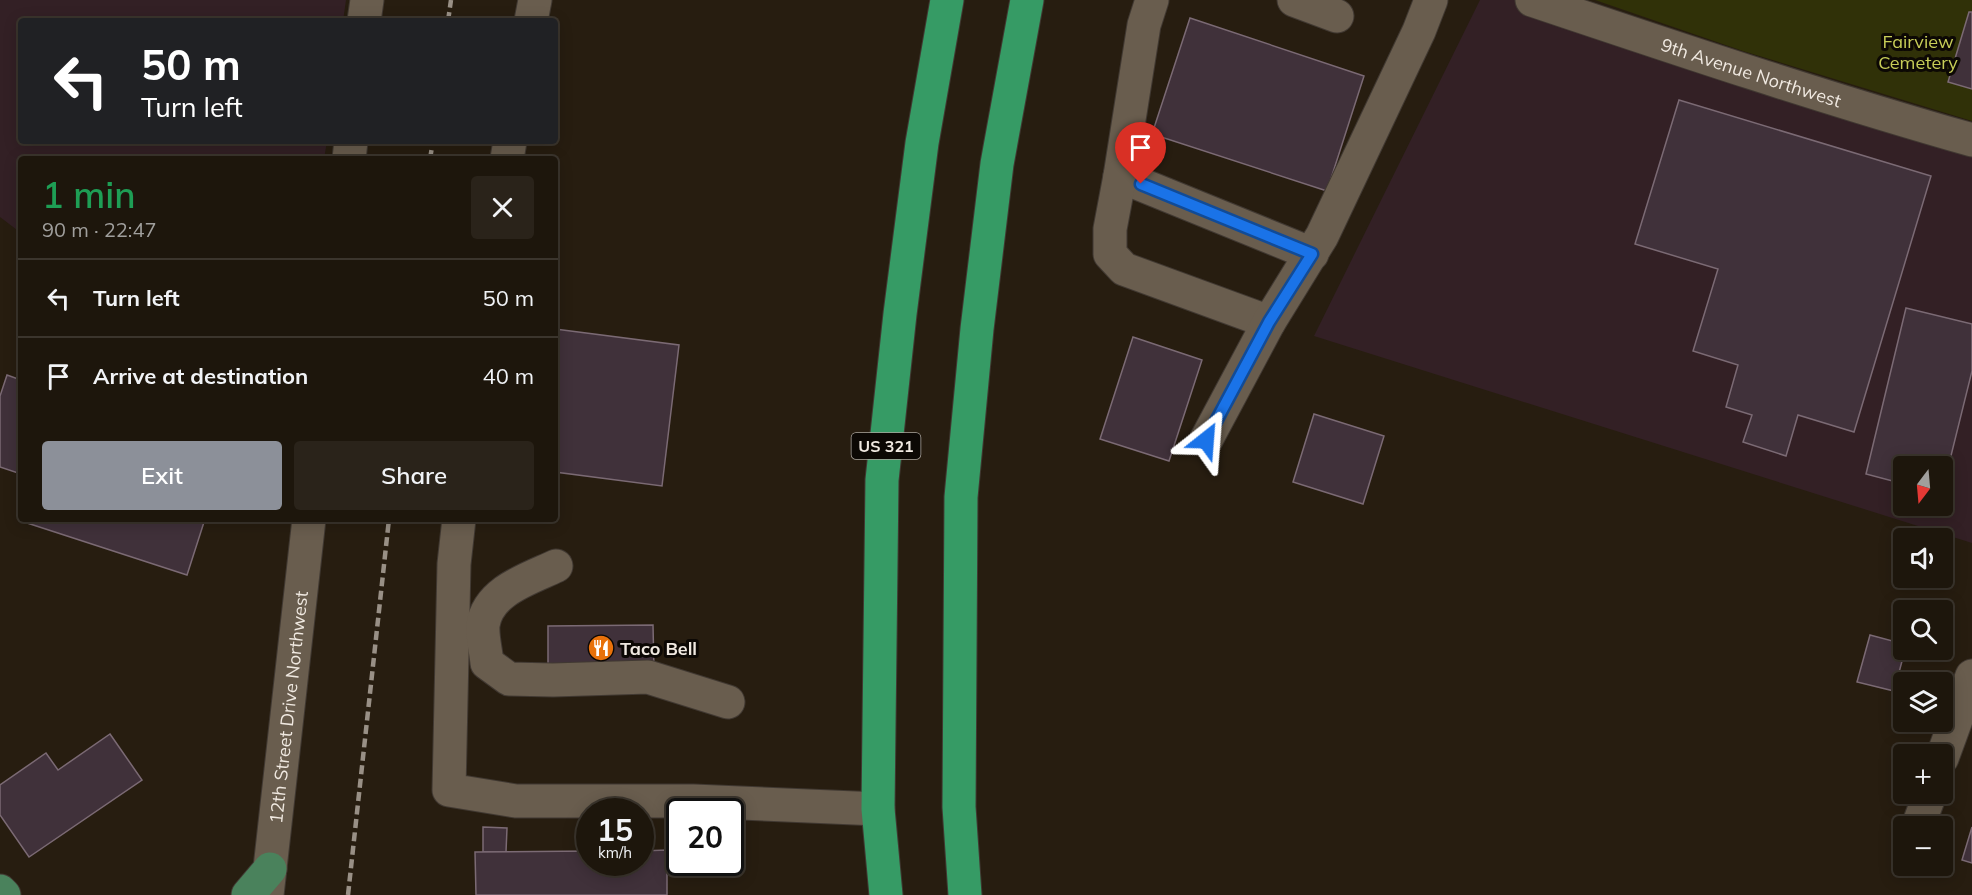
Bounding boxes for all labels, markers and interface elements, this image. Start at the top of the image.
park label: Fairview Cemetery [1878,30,1958,74]
street label: 9th Avenue Northwest [1658,33,1844,112]
text: 50 m [141,38,241,91]
icon: left [42,42,120,120]
text: Turn left [141,90,243,124]
pin [1115,122,1166,184]
icon: arrive [1124,131,1157,164]
text: 1 min [42,172,136,217]
button: close [471,176,534,239]
text: 90 m · 22:47 [42,217,156,242]
icon: left [42,282,75,315]
text: Turn left [93,284,180,312]
text: 50 m [483,284,534,312]
icon: arrive [42,360,75,393]
text: Arrive at destination [93,362,308,390]
text: 40 m [483,362,534,390]
position arrow [1174,408,1238,472]
road number: US 321 [852,433,920,459]
button: Exit [42,441,282,510]
button: Share [294,441,534,510]
north arrow [1893,456,1953,516]
map controls [1893,456,1953,876]
button: sound [1893,528,1953,588]
street label: 12th Street Drive Northwest [264,590,312,825]
button: search [1893,600,1953,660]
restaurant icon: Taco Bell [586,633,616,663]
place label: Taco Bell [620,637,697,660]
button: layers [1893,672,1953,732]
button: + [1893,744,1953,804]
speed limit sign: 20 [666,798,744,876]
text: 15 [597,811,633,849]
button: − [1893,816,1953,876]
text: km/h [598,843,632,862]

